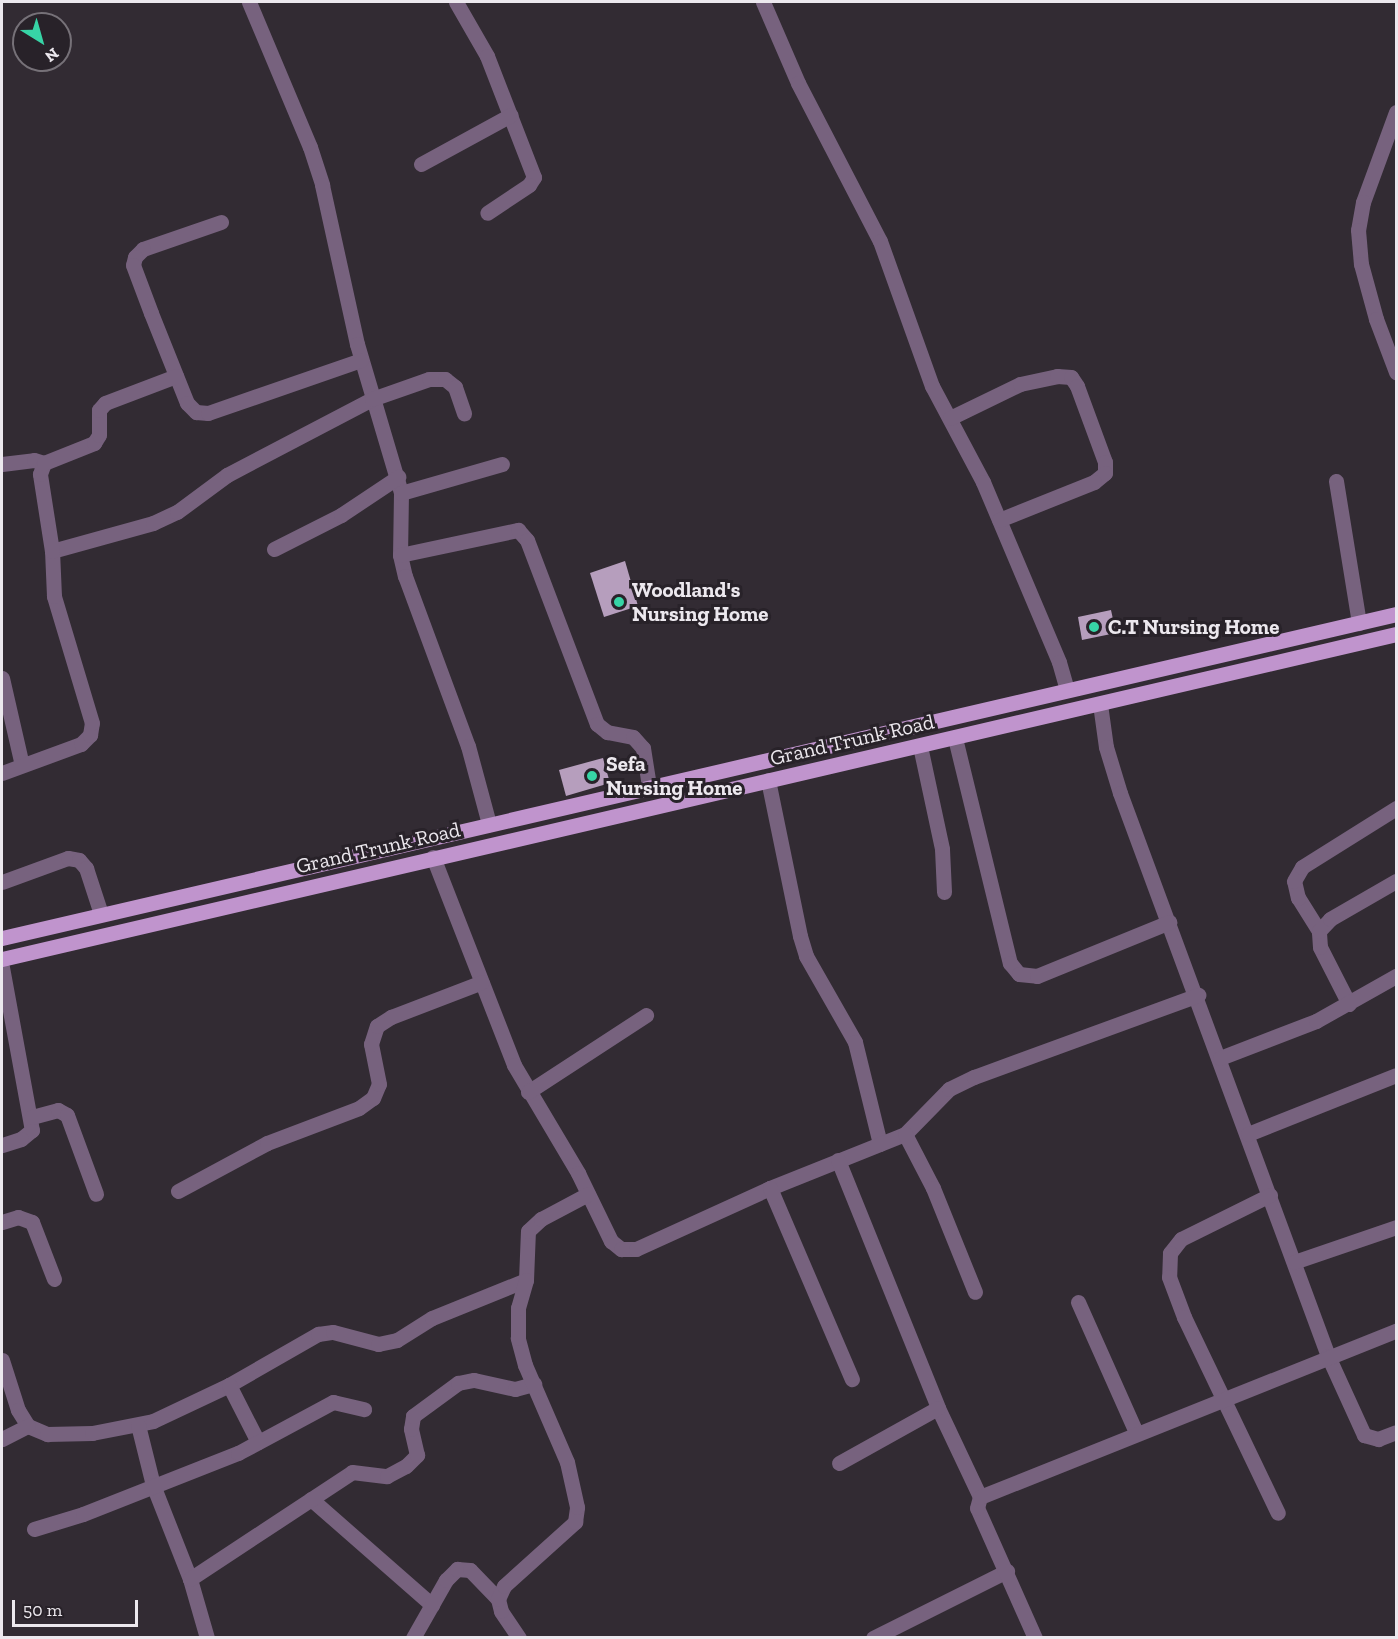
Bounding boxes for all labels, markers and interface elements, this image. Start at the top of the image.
north arrow [12,12,72,72]
text: N [41,44,63,66]
place label: Woodland's Nursing Home [632,577,768,627]
marker: Woodland's Nursing Home [610,593,628,611]
place label: C.T Nursing Home [1108,614,1279,640]
marker: C.T Nursing Home [1085,618,1103,636]
street label: Grand Trunk Road [767,709,937,771]
place label: Sefa Nursing Home [606,751,742,801]
marker: Sefa Nursing Home [583,767,601,785]
street label: Grand Trunk Road [293,817,463,879]
scale bar [15,1588,141,1626]
text: 50 m [23,1599,62,1621]

